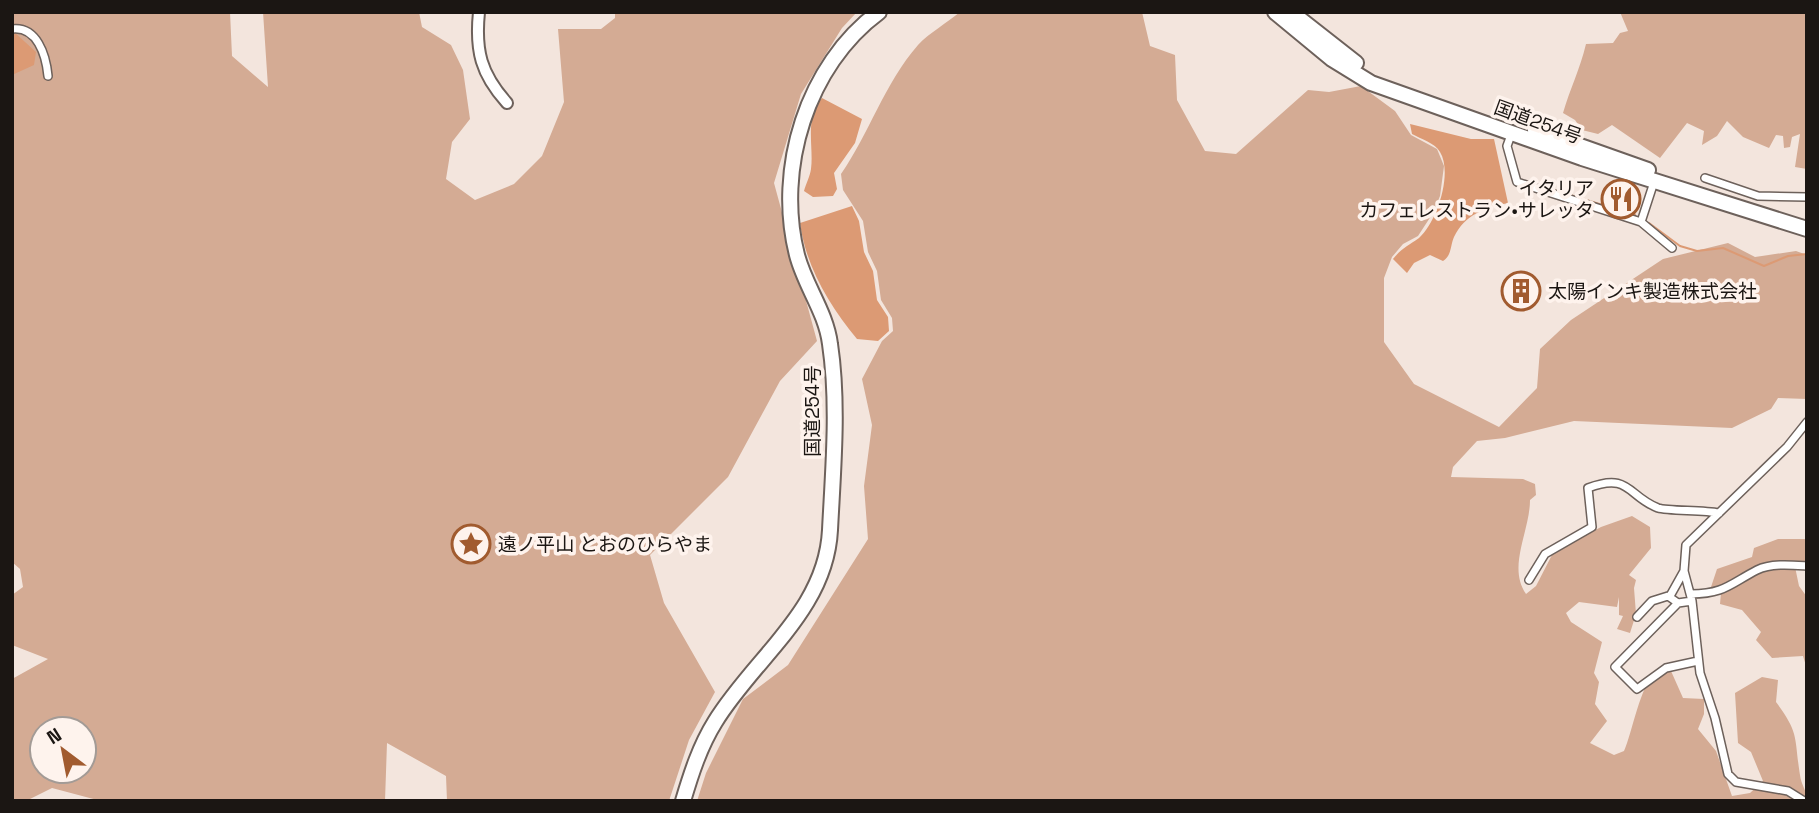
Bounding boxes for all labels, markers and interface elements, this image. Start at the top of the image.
street label: 国道254号 [1491,95,1585,149]
place label: イタリア カフェレストラン•サレッタ [1359,176,1594,223]
restaurant icon: イタリア カフェレストラン•サレッタ [1600,178,1642,220]
building icon: 太陽インキ製造株式会社 [1500,270,1542,312]
place label: 太陽インキ製造株式会社 [1548,279,1757,304]
street label: 国道254号 [800,365,825,457]
place icon: 遠ノ平山 とおのひらやま [450,523,492,565]
place label: 遠ノ平山 とおのひらやま [498,532,712,557]
north arrow [28,715,98,785]
text: N [42,722,66,750]

